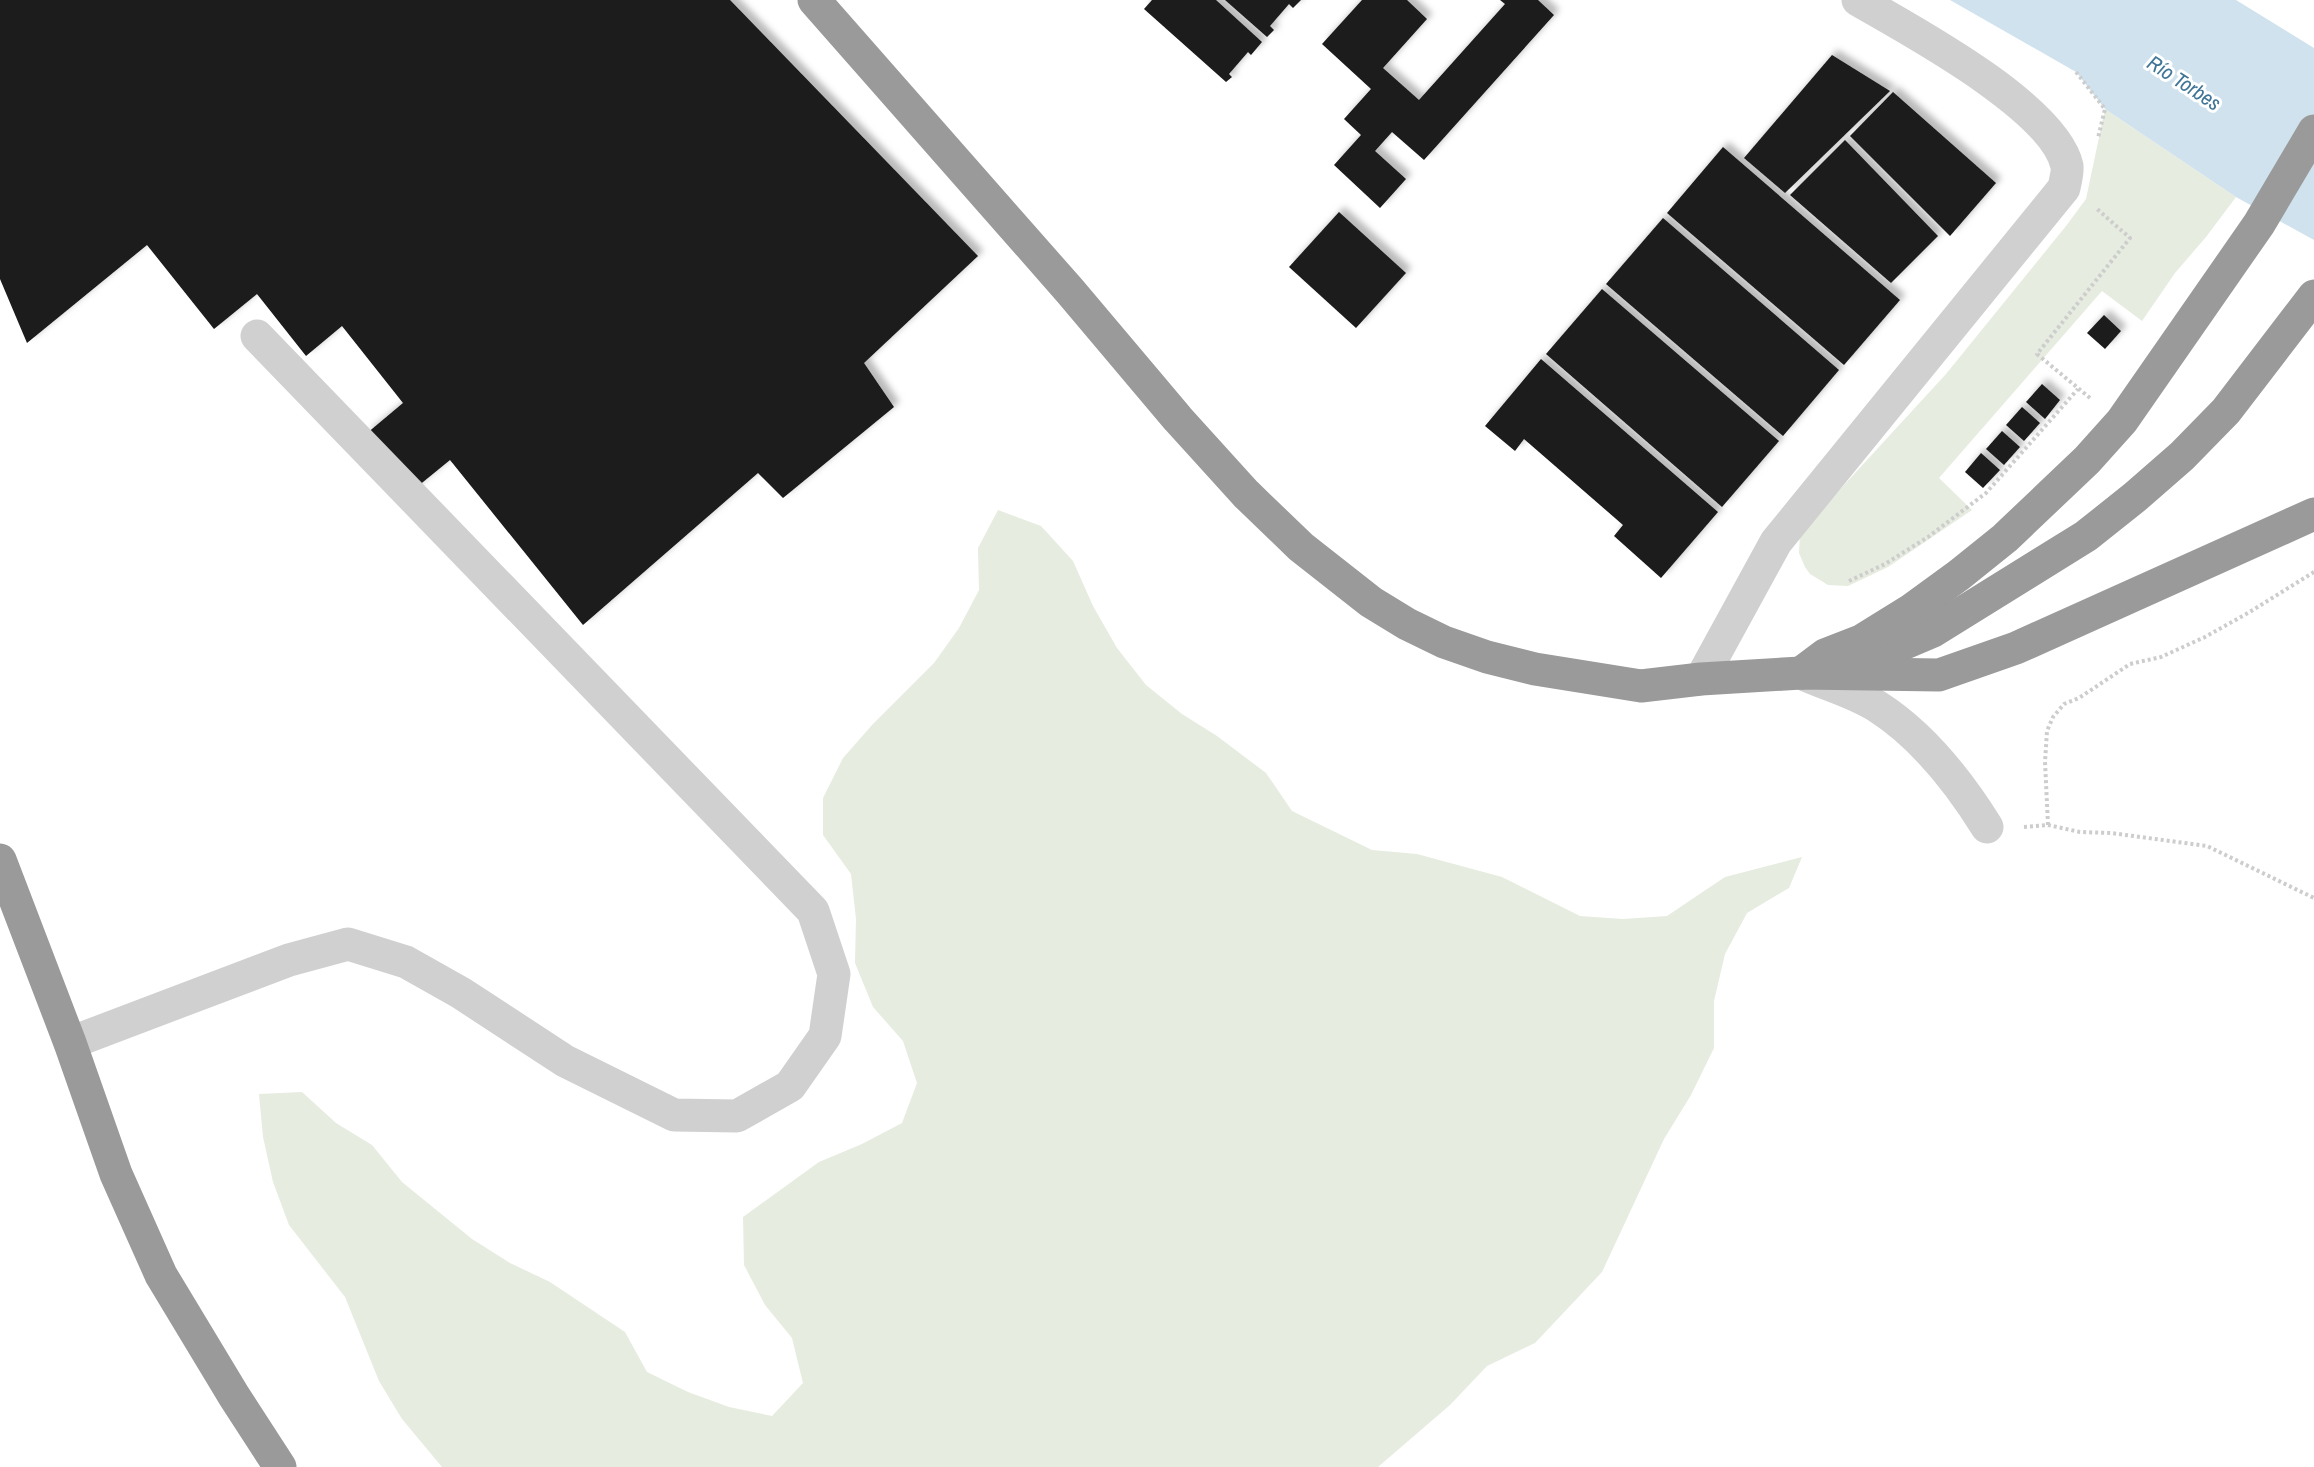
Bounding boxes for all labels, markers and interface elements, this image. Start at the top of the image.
water label: Río Torbes [2142,48,2227,117]

